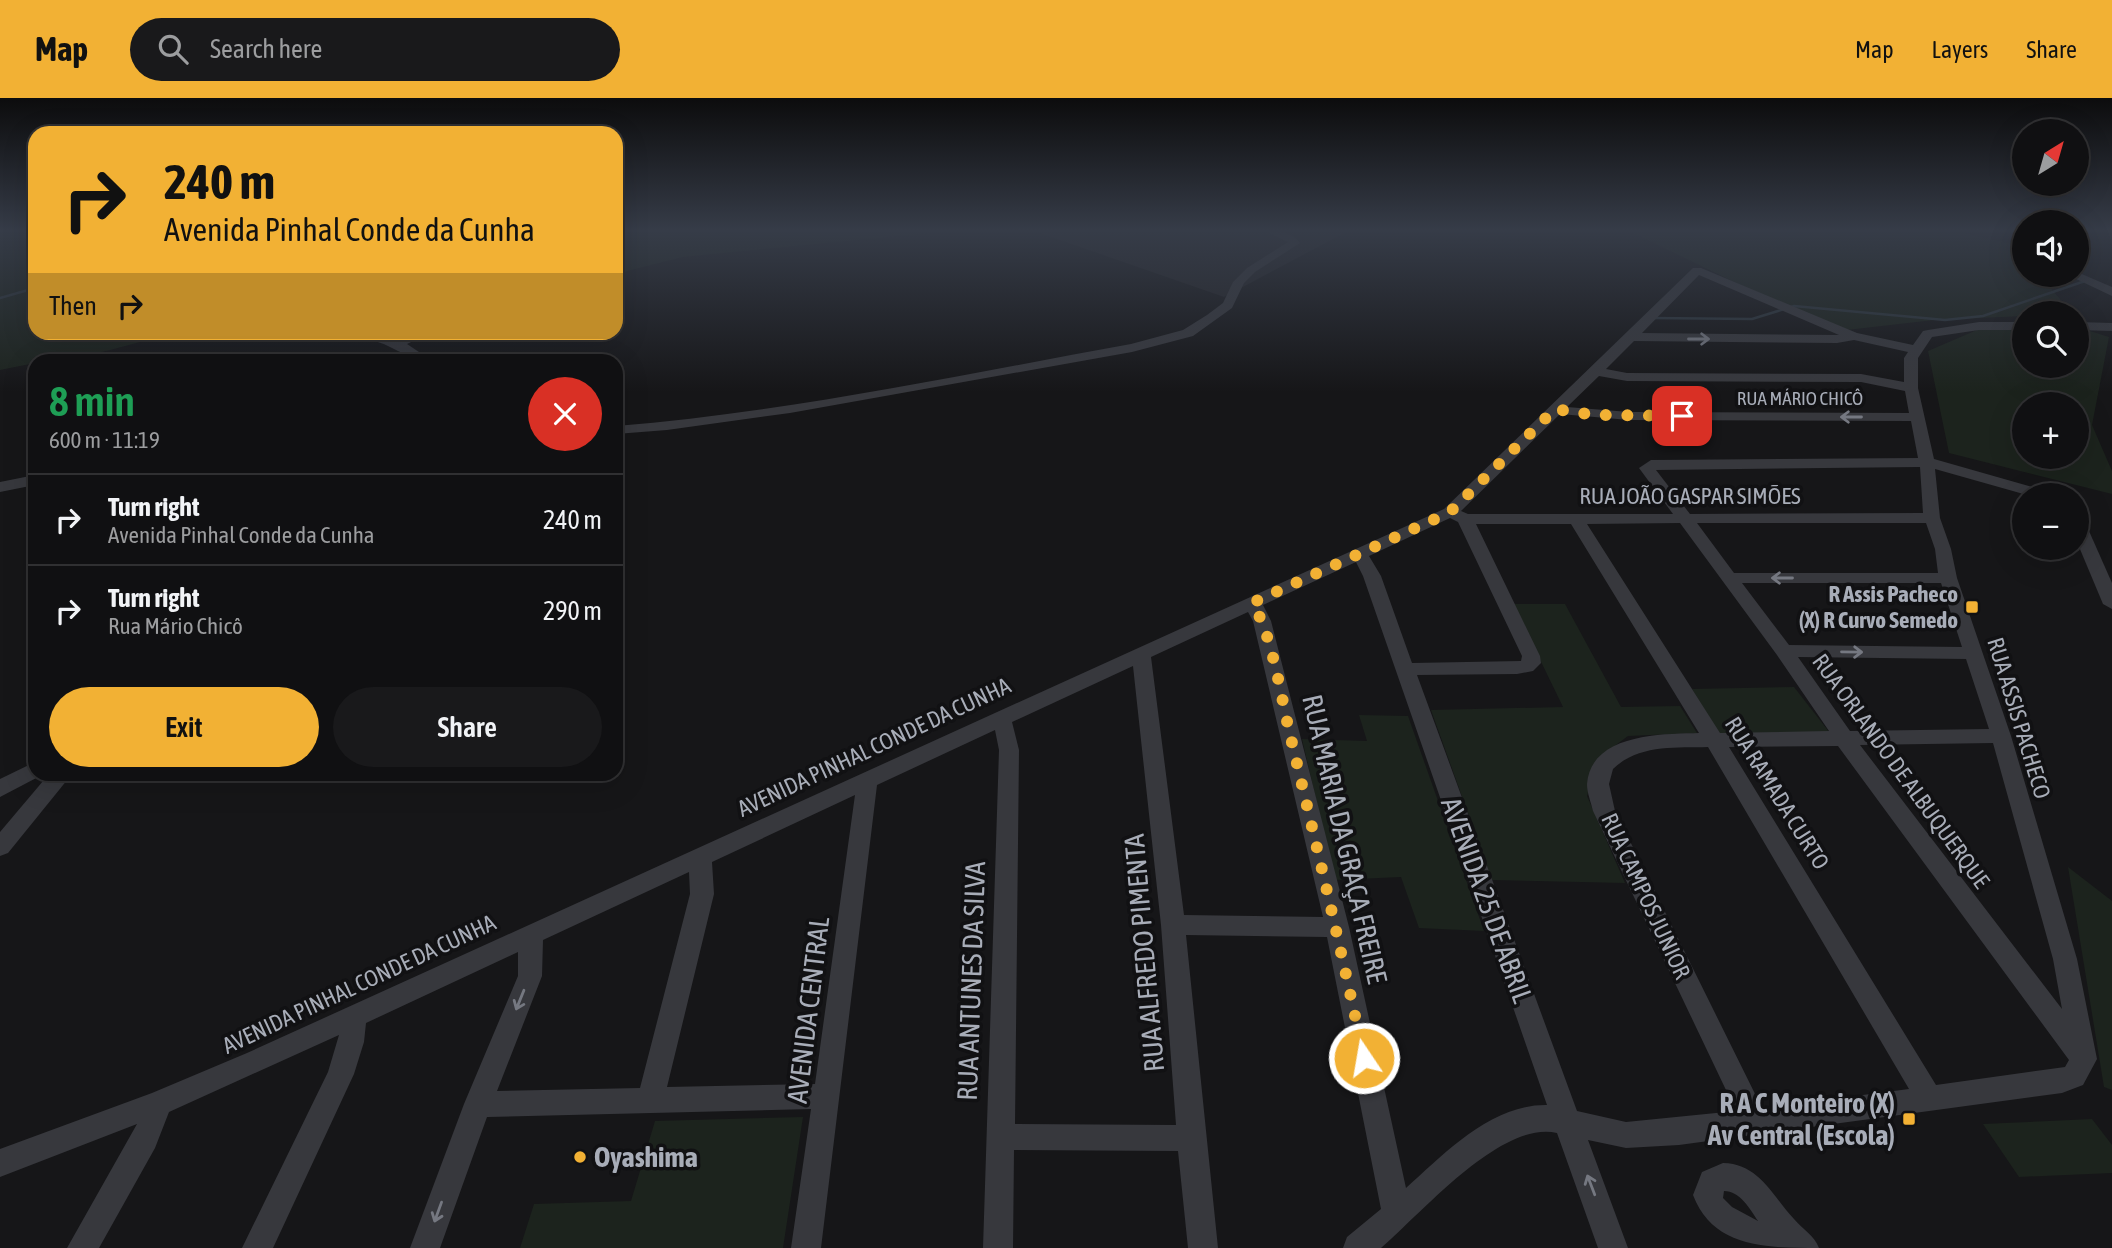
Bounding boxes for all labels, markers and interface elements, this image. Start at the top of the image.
search box [130,18,620,81]
text: Map [35,30,88,68]
icon: search [154,30,192,68]
text: Search here [210,34,322,64]
text: Map [1855,36,1894,63]
text: Layers [1932,36,1988,63]
text: Share [2026,36,2077,63]
north arrow [2012,119,2090,196]
map controls [2012,119,2089,560]
text: 240 m [164,153,275,209]
icon: right [49,154,140,245]
button: sound [2012,210,2089,287]
text: Avenida Pinhal Conde da Cunha [164,211,535,248]
icon: right [111,287,149,325]
text: Then [49,291,97,321]
button: search [2012,301,2089,378]
one-way arrow [1688,332,1711,346]
text: 8 min [49,377,135,425]
button: close [528,377,602,451]
pin [1652,386,1712,446]
street label: RUA MÁRIO CHICÔ [1737,387,1863,409]
button: + [2012,392,2089,469]
icon: arrive [1663,397,1701,435]
one-way arrow [1840,410,1863,424]
text: 600 m · 11:19 [49,427,160,453]
street label: RUA JOÃO GASPAR SIMÕES [1579,483,1801,509]
button: − [2012,483,2089,560]
text: Turn right [108,492,199,522]
icon: right [49,501,87,539]
text: 240 m [543,505,602,535]
text: Avenida Pinhal Conde da Cunha [108,522,375,548]
one-way arrow [1771,571,1794,585]
place label: R Assis Pacheco (X) R Curvo Semedo [1799,581,1958,633]
text: Turn right [108,583,199,613]
icon: right [49,592,87,630]
text: 290 m [543,596,602,626]
marker: R Assis Pacheco (X) R Curvo Semedo [1964,599,1980,615]
text: Rua Mário Chicô [108,613,243,639]
street label: RUA ASSIS PACHECO [1982,634,2056,802]
one-way arrow [1840,645,1863,659]
street label: RUA ORLANDO DE ALBUQUERQUE [1807,649,1995,893]
street label: AVENIDA PINHAL CONDE DA CUNHA [733,672,1015,822]
button: Exit [49,687,319,767]
button: Share [333,687,602,767]
street label: RUA MARIA DA GRAÇA FREIRE [1296,691,1394,987]
street label: RUA RAMADA CURTO [1720,712,1834,874]
street label: AVENIDA 25 DE ABRIL [1435,793,1539,1007]
street label: RUA CAMPOS JUNIOR [1596,809,1696,983]
street label: RUA ALFREDO PIMENTA [1118,832,1170,1073]
street label: RUA ANTUNES DA SILVA [951,860,991,1101]
street label: AVENIDA PINHAL CONDE DA CUNHA [218,909,500,1059]
street label: AVENIDA CENTRAL [781,915,835,1105]
one-way arrow [513,989,526,1010]
position arrow [1327,1021,1401,1095]
place label: R A C Monteiro (X) Av Central (Escola) [1707,1087,1895,1151]
marker: R A C Monteiro (X) Av Central (Escola) [1901,1111,1917,1127]
place label: Oyashima [594,1141,698,1173]
marker: Oyashima [572,1149,588,1165]
one-way arrow [1584,1174,1597,1196]
one-way arrow [431,1201,444,1223]

